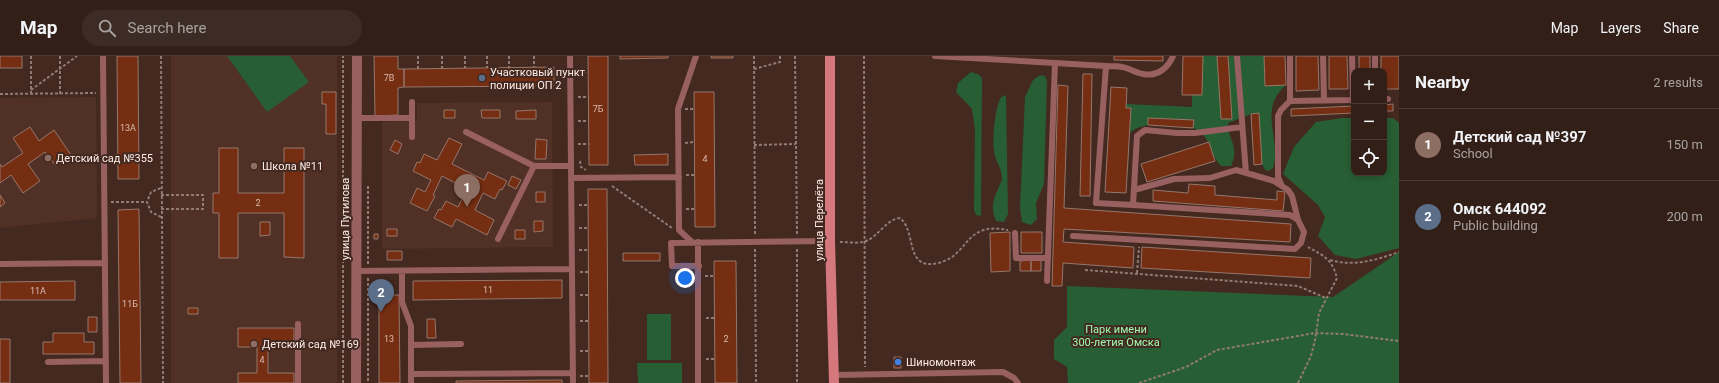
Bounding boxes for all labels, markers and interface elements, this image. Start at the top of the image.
search box [82,10,362,46]
text: Map [20,16,58,39]
icon: search [96,17,118,39]
text: Search here [128,19,206,37]
text: Map [1551,20,1578,36]
text: Layers [1600,20,1641,36]
text: Share [1663,20,1699,36]
place label: Участковый пункт полиции ОП 2 [490,66,586,92]
map controls [1351,68,1387,176]
button: + [1351,68,1387,104]
text: Nearby [1415,72,1470,92]
house number: 7В [384,73,395,83]
marker: Участковый пункт полиции ОП 2 [477,73,487,83]
text: 2 results [1653,75,1703,90]
house number: 7Б [593,104,604,114]
button: − [1351,104,1387,140]
house number: 13А [120,123,136,133]
text: Детский сад №397 [1453,128,1586,146]
text: 1 [1424,137,1432,152]
text: 150 m [1666,137,1703,152]
button: locate [1351,140,1387,176]
text: School [1453,146,1493,161]
place label: Детский сад №355 [56,152,153,165]
marker: Детский сад №355 [43,153,53,163]
house number: 4 [702,154,708,164]
place label: Школа №11 [262,160,323,173]
marker: Школа №11 [249,161,259,171]
pin: 1 [454,174,480,207]
street label: улица Путилова [339,178,352,260]
street label: улица Перелёта [813,179,826,261]
house number: 2 [255,198,261,208]
text: Омск 644092 [1453,200,1546,218]
text: 2 [1424,209,1432,224]
text: 200 m [1666,209,1703,224]
text: Public building [1453,218,1538,233]
your location [675,268,695,288]
pin: 2 [368,279,394,312]
house number: 11 [483,285,493,295]
house number: 11А [30,286,46,296]
house number: 11Б [122,299,138,309]
park label: Парк имени 300-летия Омска [1072,323,1160,349]
house number: 13 [384,334,394,344]
house number: 2 [723,334,729,344]
place label: Детский сад №169 [262,338,359,351]
marker: Детский сад №169 [249,339,259,349]
house number: 4 [259,355,265,365]
place label: Шиномонтаж [906,356,976,369]
marker: Шиномонтаж [893,357,903,367]

